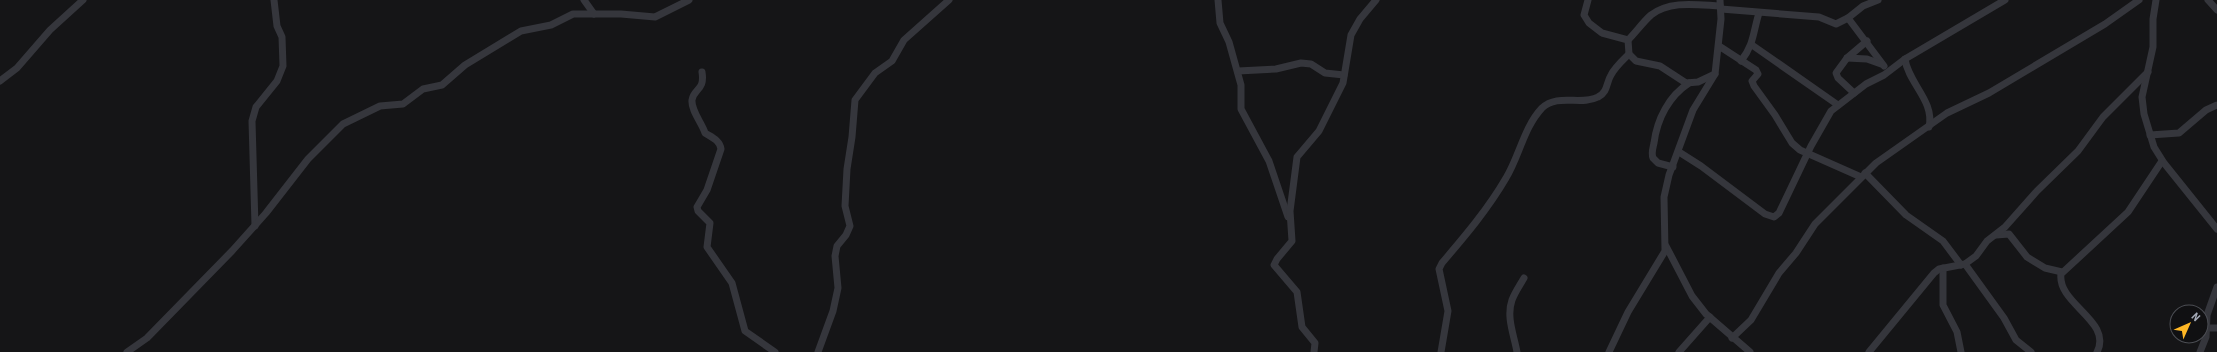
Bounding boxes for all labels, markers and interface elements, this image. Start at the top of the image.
north arrow [2169,304,2209,344]
text: N [2189,310,2203,324]

